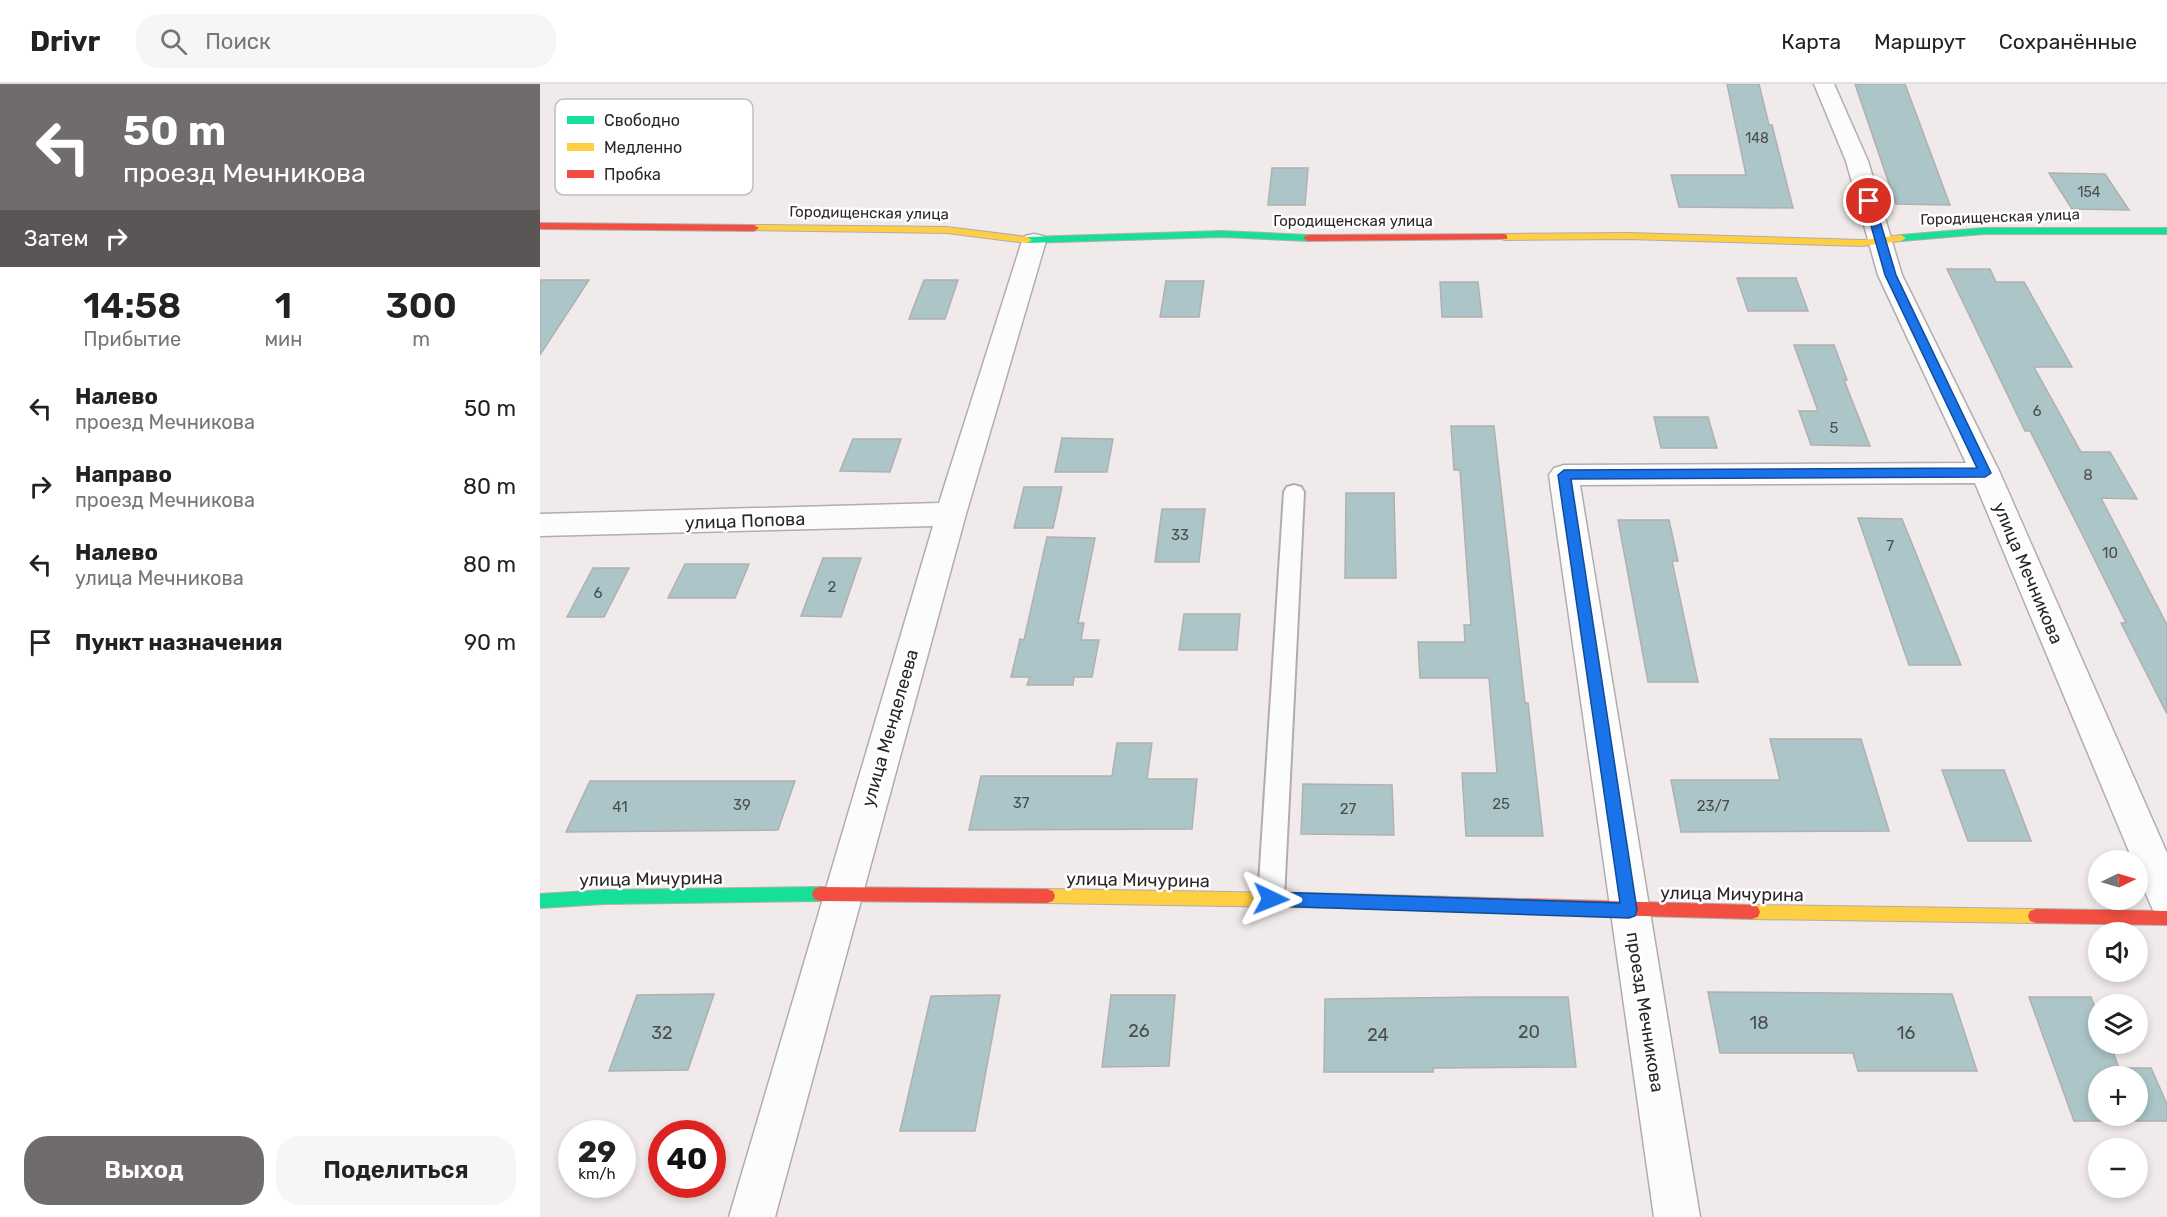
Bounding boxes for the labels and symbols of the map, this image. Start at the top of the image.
legend [555,99,753,195]
text: Свободно [604,111,680,130]
house number: 148 [1745,130,1769,147]
text: Медленно [604,138,682,157]
text: Пробка [604,165,661,184]
pin [1843,175,1894,226]
house number: 154 [2077,184,2101,201]
street label: Городищенская улица [789,203,949,223]
street label: Городищенская улица [1920,205,2080,229]
street label: Городищенская улица [1273,212,1433,230]
house number: 6 [2032,402,2042,420]
house number: 5 [1830,419,1839,437]
house number: 8 [2083,466,2093,484]
street label: улица Мечникова [1988,499,2068,647]
street label: улица Попова [684,508,806,534]
house number: 33 [1171,526,1189,544]
house number: 7 [1886,537,1894,555]
house number: 10 [2102,544,2118,562]
house number: 2 [828,578,837,596]
house number: 6 [593,584,603,602]
street label: улица Менделеева [857,647,923,809]
house number: 37 [1013,794,1030,812]
house number: 25 [1492,795,1510,813]
house number: 39 [733,796,751,814]
house number: 23/7 [1697,797,1730,815]
house number: 41 [612,798,628,816]
house number: 27 [1340,800,1357,818]
north arrow [2088,850,2148,910]
street label: улица Мичурина [579,867,723,891]
position arrow [1239,867,1303,931]
street label: улица Мичурина [1066,868,1210,892]
street label: улица Мичурина [1660,882,1804,906]
street label: проезд Мечникова [1621,930,1669,1094]
house number: 18 [1749,1012,1769,1034]
house number: 26 [1128,1020,1150,1042]
house number: 20 [1518,1021,1540,1043]
house number: 32 [651,1022,673,1044]
house number: 16 [1897,1022,1915,1044]
house number: 24 [1367,1024,1389,1046]
speed limit sign: 40 [648,1120,726,1198]

